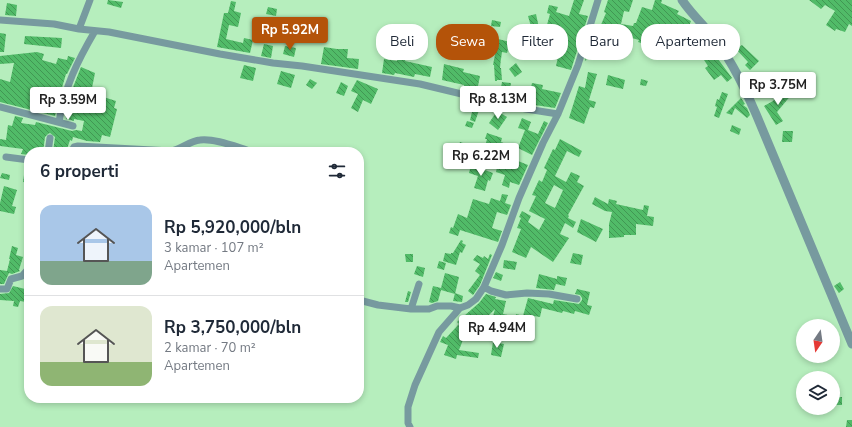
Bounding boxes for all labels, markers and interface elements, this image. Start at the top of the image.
pin: Rp 5.92M [249,17,331,51]
text: Rp 5.92M [261,21,319,39]
chip: Beli [376,24,428,60]
chip: Sewa [436,24,499,60]
chip: Filter [507,24,568,60]
chip: Baru [576,24,633,60]
chip: Apartemen [641,24,740,60]
pin: Rp 3.75M [737,72,819,106]
text: Rp 3.75M [749,76,807,94]
pin: Rp 8.13M [457,86,539,120]
pin: Rp 3.59M [27,87,109,121]
text: Rp 8.13M [469,90,527,108]
text: Rp 3.59M [39,91,97,109]
pin: Rp 6.22M [440,143,522,177]
text: Rp 6.22M [452,147,510,165]
text: 6 properti [40,160,119,183]
icon: filters [326,160,348,182]
text: Rp 5,920,000/bln [164,216,301,239]
icon: home [72,221,120,269]
text: 3 kamar · 107 m² [164,239,264,257]
text: Apartemen [164,257,230,275]
pin: Rp 4.94M [456,315,538,349]
text: Rp 3,750,000/bln [164,316,301,339]
text: Rp 4.94M [468,319,526,337]
north arrow [796,319,840,363]
map controls [796,319,840,415]
icon: home [72,322,120,370]
text: 2 kamar · 70 m² [164,339,256,357]
text: Apartemen [164,357,230,375]
button: layers [796,371,840,415]

